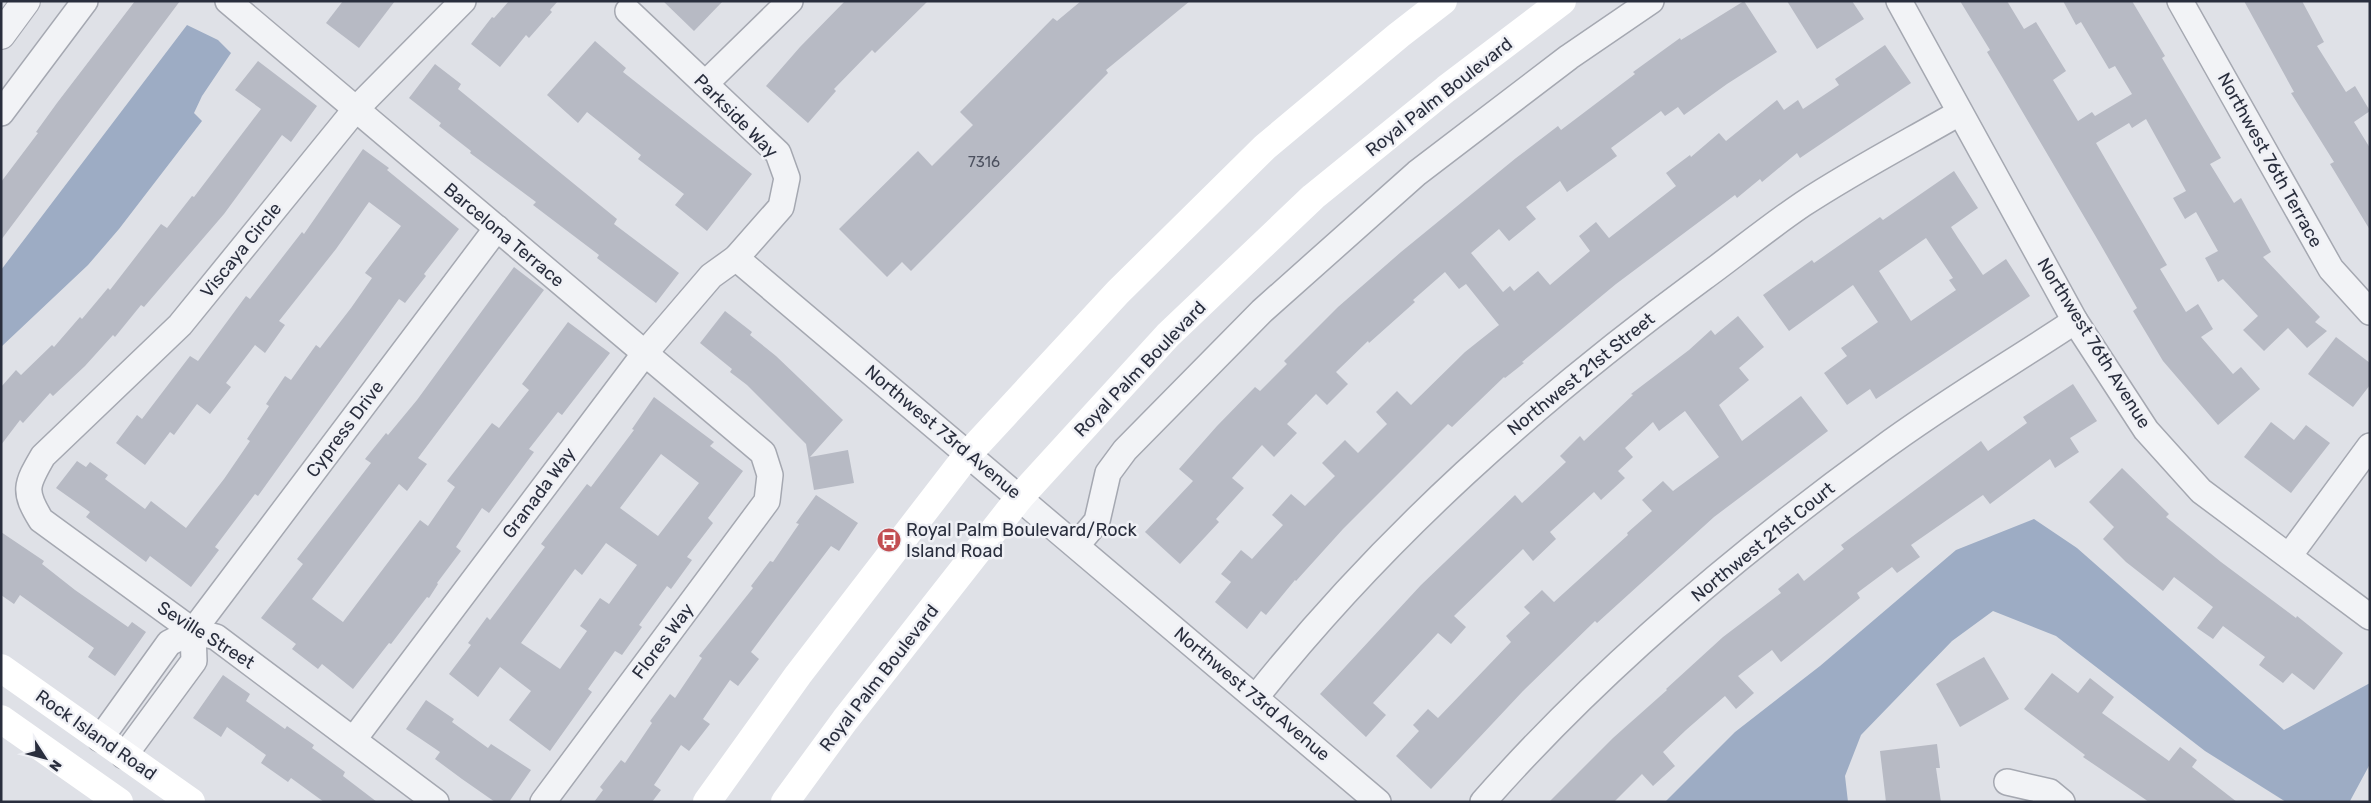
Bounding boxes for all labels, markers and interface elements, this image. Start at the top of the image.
street label: Royal Palm Boulevard [1361,33,1517,161]
street label: Northwest 76th Terrace [2213,69,2327,251]
street label: Parkside Way [690,70,783,163]
house number: 7316 [968,153,1000,171]
street label: Barcelona Terrace [439,178,569,292]
street label: Viscaya Circle [196,198,286,302]
street label: Northwest 76th Avenue [2032,254,2156,432]
street label: Royal Palm Boulevard [1069,297,1211,441]
street label: Northwest 21st Street [1503,308,1659,440]
street label: Northwest 73rd Avenue [861,360,1025,504]
street label: Cypress Drive [301,376,389,482]
street label: Granada Way [498,443,580,543]
street label: Northwest 21st Court [1687,477,1839,607]
place label: Royal Palm Boulevard/Rock Island Road [906,519,1138,562]
bus stop icon: Royal Palm Boulevard/Rock Island Road [876,527,902,553]
street label: Seville Street [153,596,259,674]
street label: Flores Way [627,599,699,683]
street label: Royal Palm Boulevard [815,600,943,756]
street label: Northwest 73rd Avenue [1170,622,1334,766]
street label: Rock Island Road [31,685,161,785]
north arrow [20,733,70,783]
text: N [45,756,65,774]

